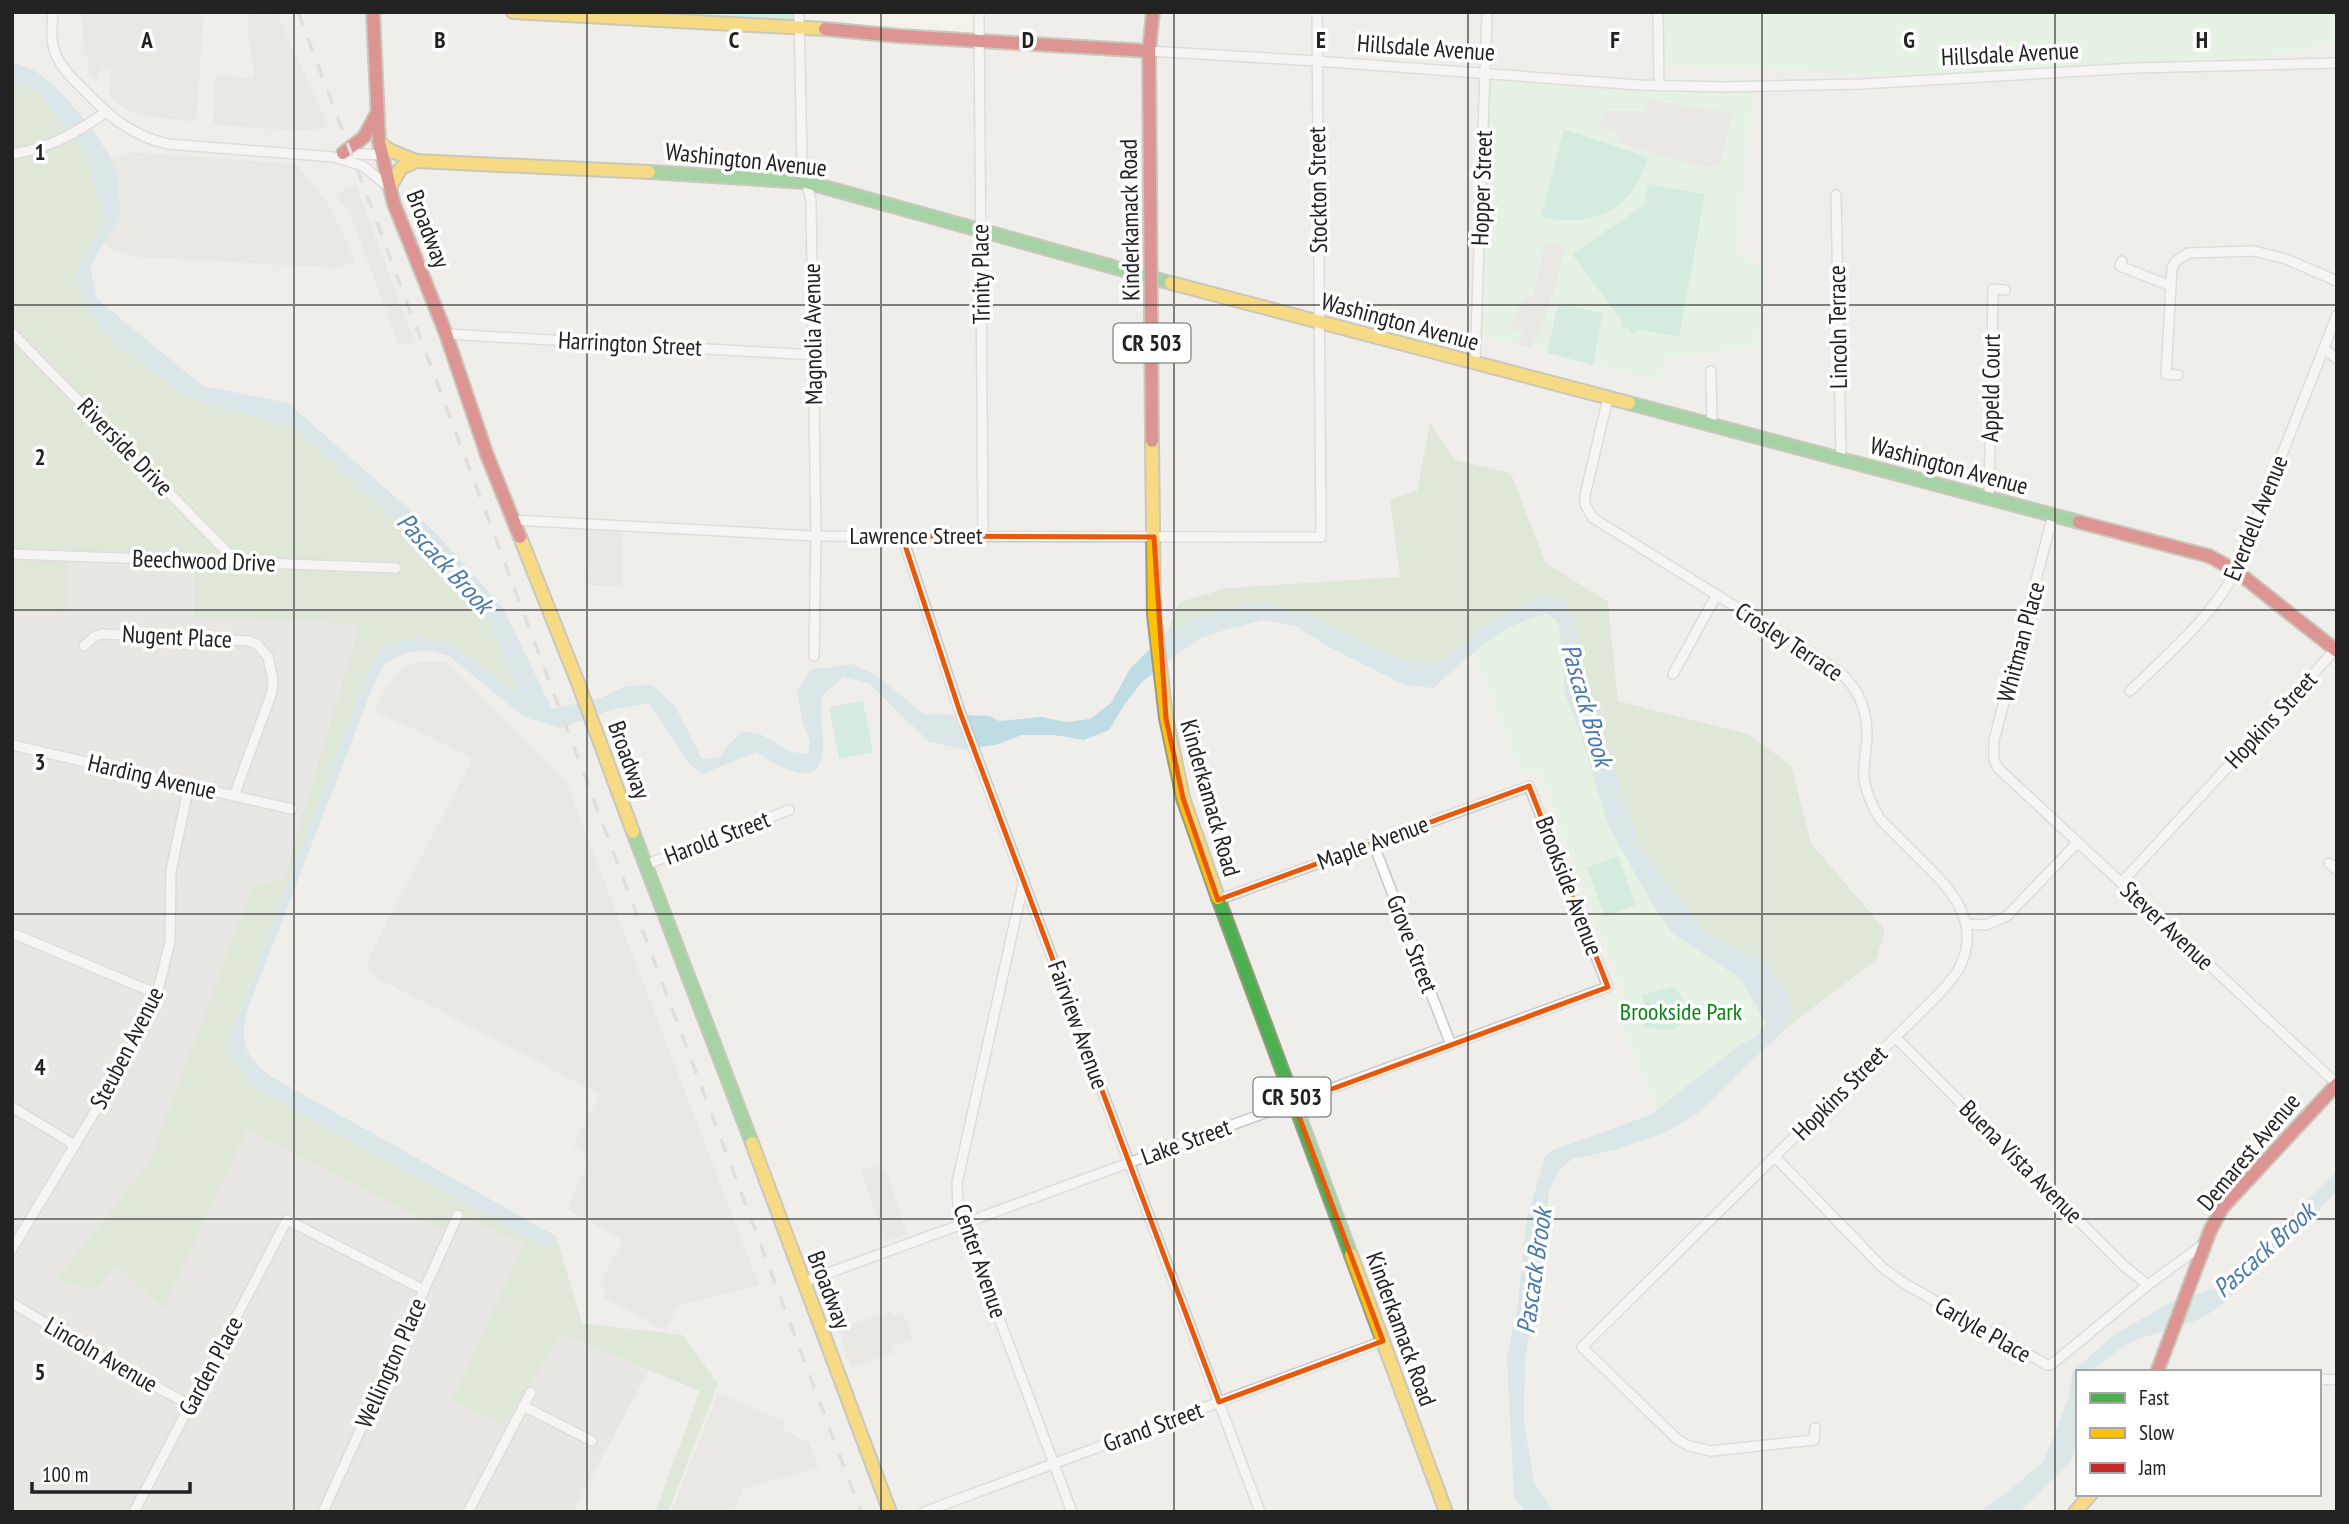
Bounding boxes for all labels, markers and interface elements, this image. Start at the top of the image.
text: A [140,25,153,54]
text: B [434,25,446,54]
text: C [729,25,740,54]
text: D [1022,25,1034,54]
text: E [1316,25,1326,54]
text: F [1610,25,1620,54]
text: G [1903,25,1915,54]
text: H [2196,25,2208,54]
street label: Hillsdale Avenue [1356,27,1496,68]
street label: Hillsdale Avenue [1940,34,2080,73]
street label: Stockton Street [1301,126,1334,254]
street label: Hopper Street [1464,129,1499,246]
street label: Washington Avenue [664,136,828,183]
text: 1 [35,137,46,166]
street label: Kinderkamack Road [1113,139,1146,301]
street label: Broadway [399,185,457,272]
street label: Trinity Place [964,224,997,324]
street label: Magnolia Avenue [796,263,829,405]
street label: Lincoln Terrace [1821,265,1854,389]
street label: Washington Avenue [1318,286,1482,357]
street label: Harrington Street [557,324,703,363]
road number: CR 503 [1114,324,1190,362]
street label: Appeld Court [1974,333,2007,442]
street label: Riverside Drive [71,391,180,502]
street label: Washington Avenue [1867,430,2031,501]
text: 2 [35,442,46,471]
street label: Everdell Avenue [2216,450,2295,585]
water label: Pascack Brook [390,505,502,622]
street label: Lawrence Street [849,520,983,551]
street label: Beechwood Drive [132,543,276,578]
street label: Whitman Place [1990,578,2051,705]
street label: Crosley Terrace [1729,595,1849,688]
street label: Nugent Place [121,618,233,655]
water label: Pascack Brook [1554,640,1622,773]
street label: Hopkins Street [2218,664,2324,775]
street label: Broadway [601,716,658,803]
street label: Kinderkamack Road [1173,716,1248,880]
text: 3 [35,747,46,776]
street label: Harding Avenue [85,747,219,806]
street label: Harold Street [660,803,774,872]
street label: Maple Avenue [1313,808,1433,877]
street label: Brookside Avenue [1529,812,1610,960]
street label: Stever Avenue [2114,874,2221,977]
street label: Grove Street [1380,890,1445,998]
street label: Fairview Avenue [1041,956,1116,1093]
street label: Steuben Avenue [83,981,171,1114]
park label: Brookside Park [1620,996,1743,1027]
street label: Hopkins Street [1786,1038,1894,1147]
text: 4 [35,1052,46,1081]
road number: CR 503 [1254,1078,1330,1116]
street label: Demarest Avenue [2190,1087,2307,1217]
street label: Buena Vista Avenue [1953,1093,2090,1230]
street label: Lake Street [1137,1111,1235,1172]
water label: Pascack Brook [2206,1193,2324,1304]
street label: Center Avenue [946,1200,1014,1322]
water label: Pascack Brook [1508,1203,1559,1336]
street label: Broadway [800,1246,858,1333]
street label: Kinderkamack Road [1359,1247,1444,1410]
street label: Carlyle Place [1930,1290,2037,1370]
street label: Wellington Place [348,1293,433,1433]
street label: Lincoln Avenue [39,1310,163,1399]
street label: Garden Place [172,1311,250,1421]
text: 5 [35,1357,46,1386]
legend [2076,1370,2321,1496]
text: Fast [2139,1384,2169,1411]
street label: Grand Street [1099,1394,1207,1459]
text: Slow [2139,1419,2175,1446]
scale bar [32,1450,189,1494]
text: Jam [2138,1454,2166,1481]
text: 100 m [42,1461,88,1488]

